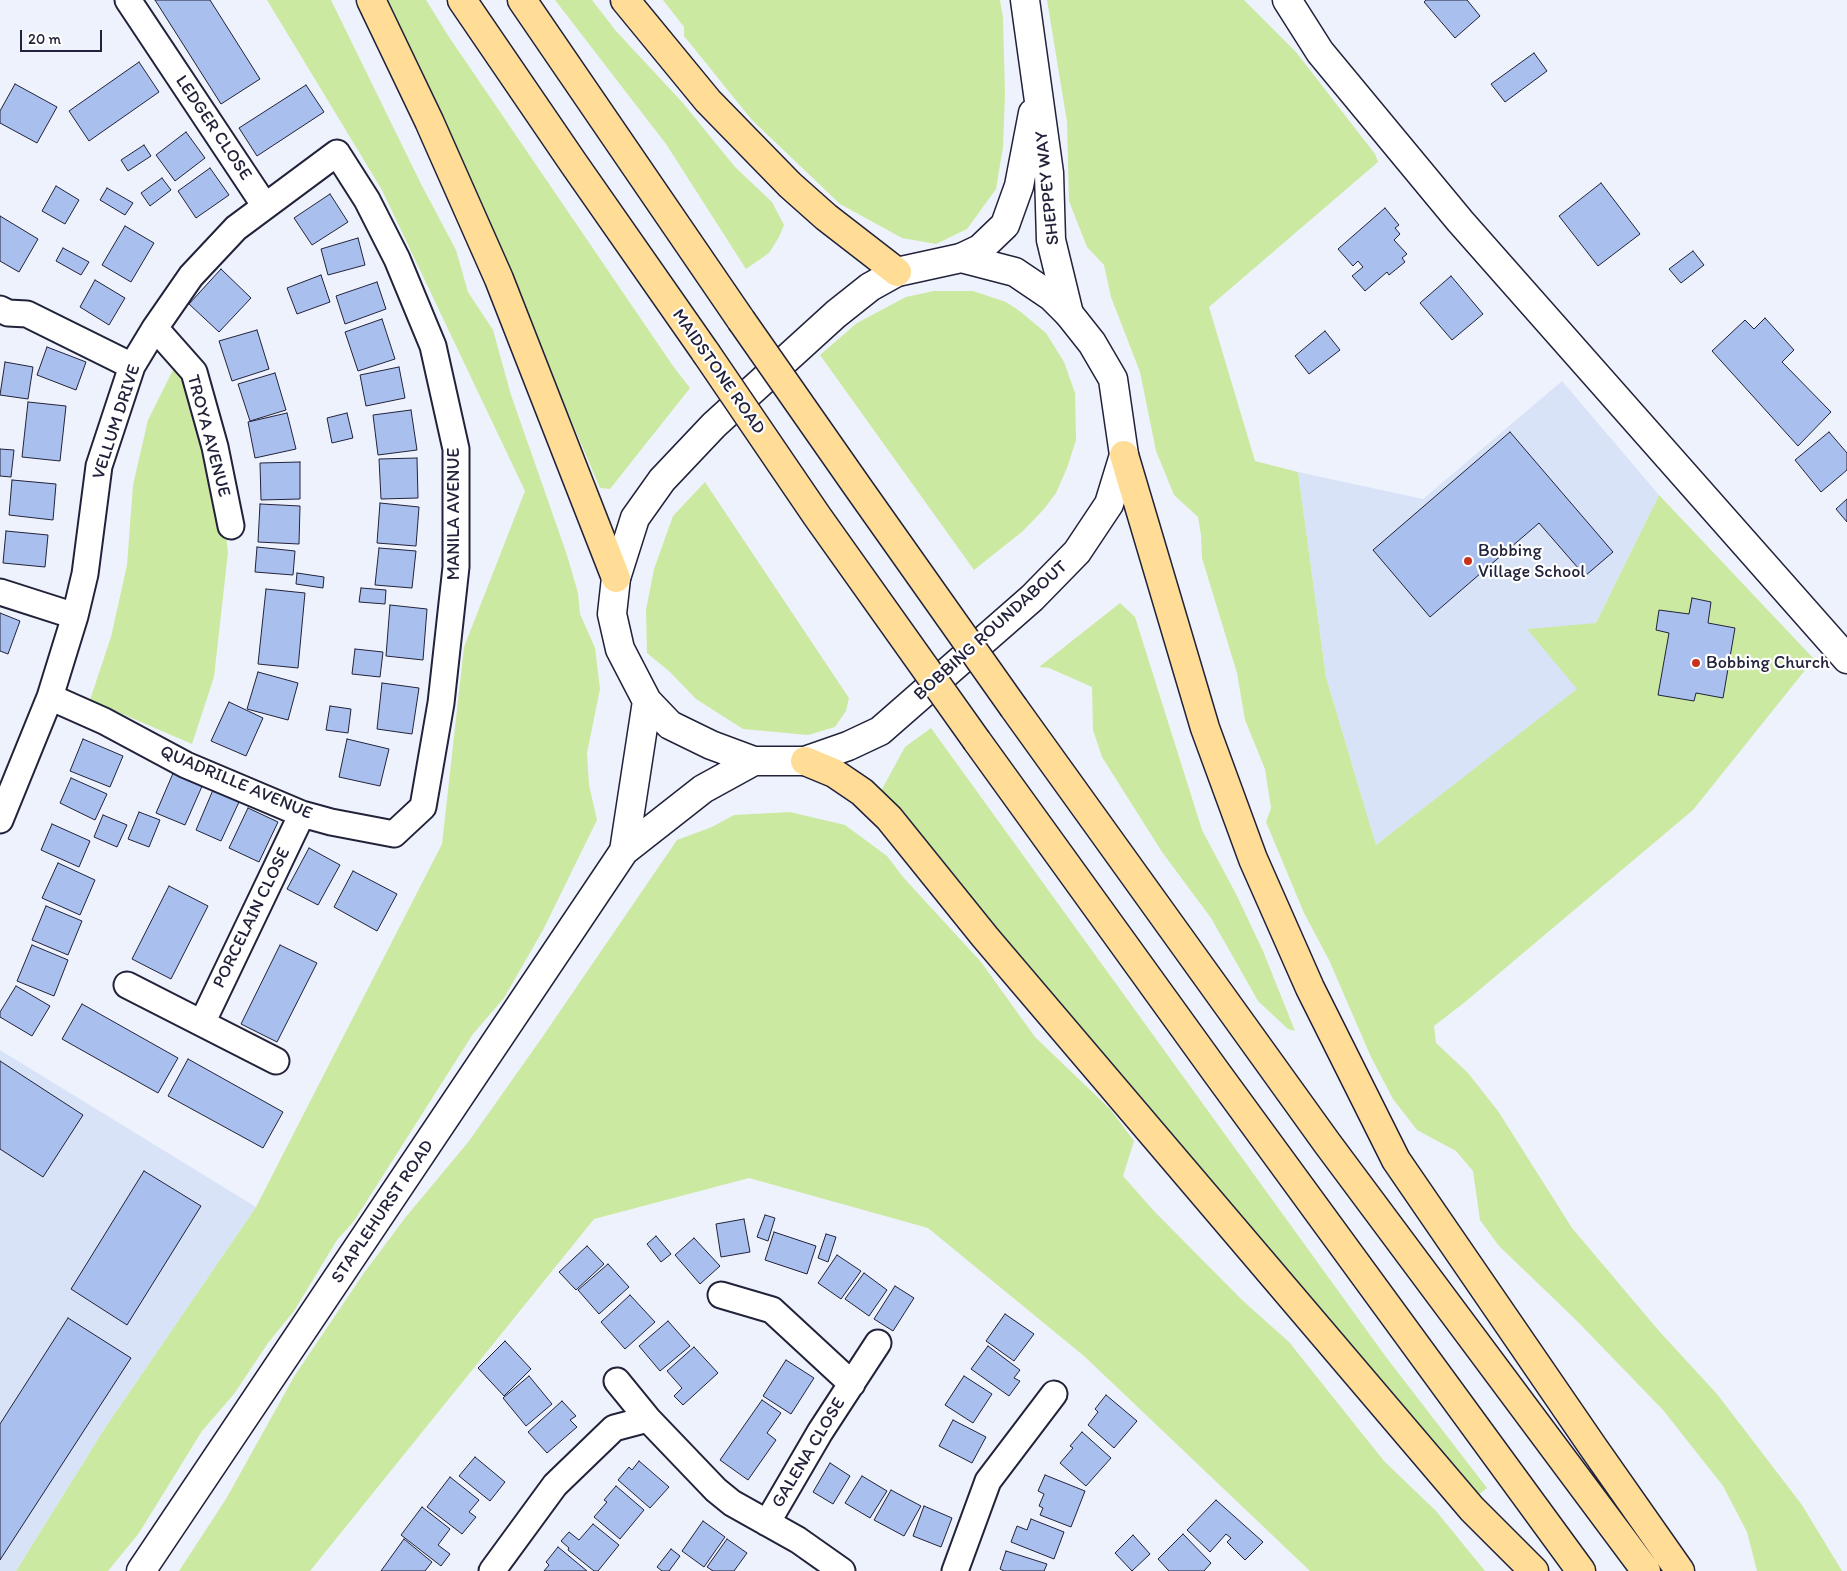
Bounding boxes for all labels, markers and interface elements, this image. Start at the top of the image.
scale bar [22,20,105,52]
text: 20 m [28,30,61,48]
street label: LEDGER CLOSE [170,71,256,185]
street label: SHEPPEY WAY [1031,130,1065,246]
street label: MAIDSTONE ROAD [667,305,769,439]
street label: VELLUM DRIVE [88,362,146,482]
street label: TROYA AVENUE [181,372,235,500]
street label: MANILA AVENUE [443,448,465,580]
place label: Bobbing Village School [1478,540,1585,582]
marker: Bobbing Village School [1462,555,1474,567]
street label: BOBBING ROUNDABOUT [910,556,1072,706]
place label: Bobbing Church [1706,652,1830,674]
marker: Bobbing Church [1690,657,1702,669]
street label: QUADRILLE AVENUE [157,741,315,825]
street label: PORCELAIN CLOSE [209,844,295,992]
street label: STAPLEHURST ROAD [327,1136,439,1288]
street label: GALENA CLOSE [768,1394,850,1512]

